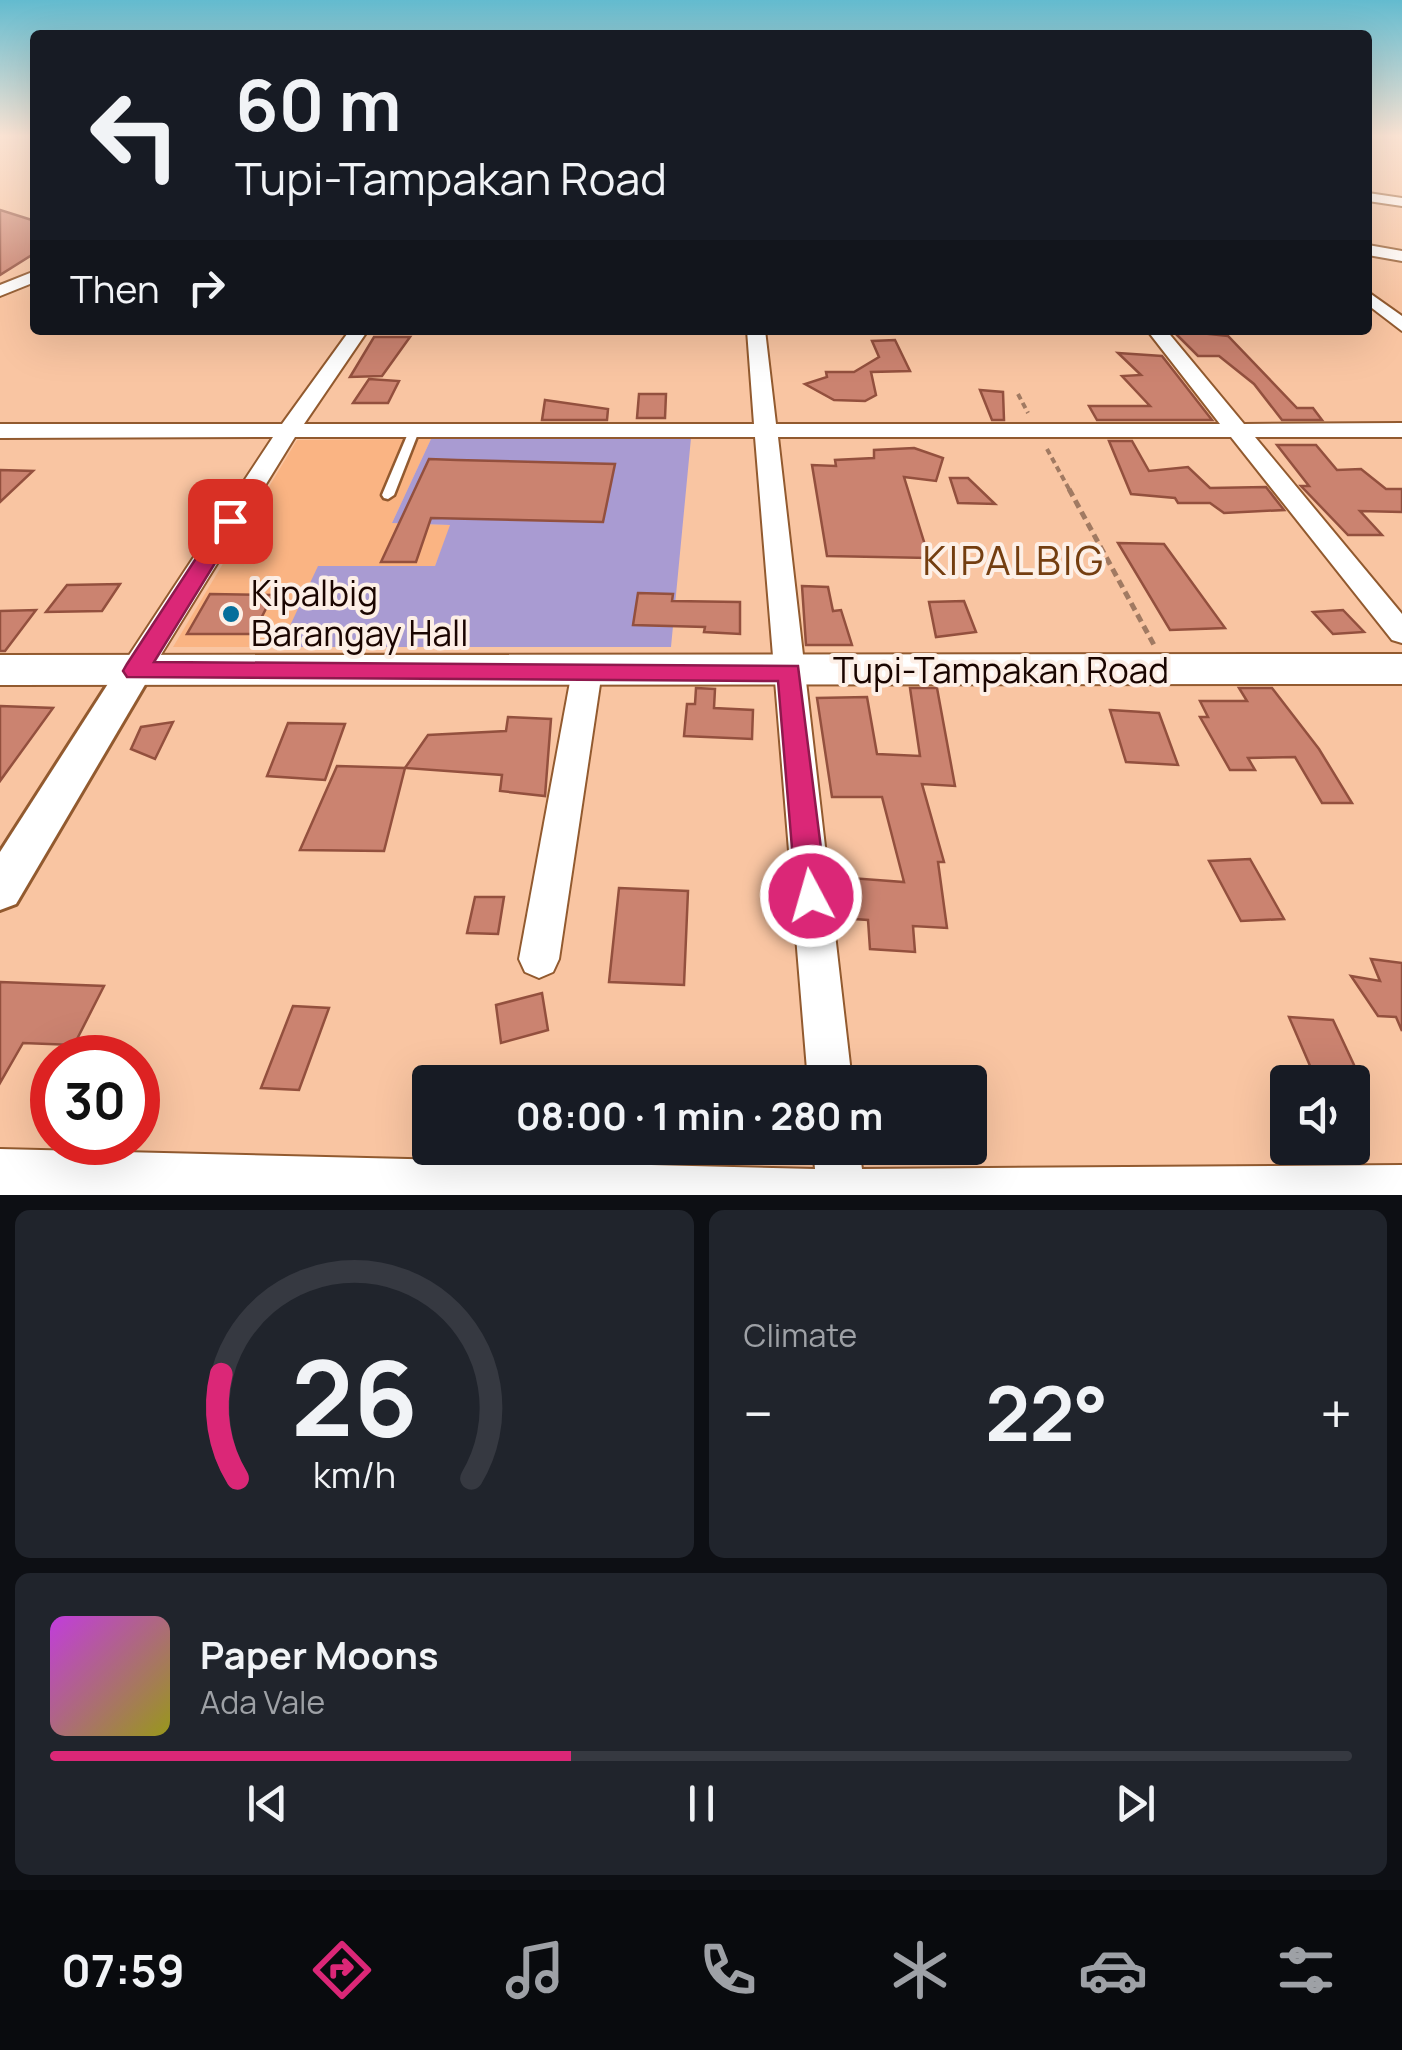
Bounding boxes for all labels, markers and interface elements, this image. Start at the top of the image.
text: 60 m [235,56,402,152]
icon: left [70,70,200,200]
text: Tupi-Tampakan Road [235,147,667,209]
icon: right [179,260,234,315]
text: Then [70,262,159,314]
pin [188,479,273,564]
icon: arrive [203,494,258,549]
district label: KIPALBIG [922,532,1106,587]
place label: Kipalbig Barangay Hall [251,569,468,657]
marker: Kipalbig Barangay Hall [220,603,242,625]
street label: Tupi-Tampakan Road [833,646,1169,694]
position arrow [759,844,863,948]
speed limit sign: 30 [30,1035,160,1165]
map controls [1270,1065,1370,1165]
button: sound [1270,1065,1370,1165]
text: 08:00 · 1 min · 280 m [516,1089,883,1141]
text: Climate [744,1313,857,1357]
text: 26 [291,1325,418,1467]
text: 22° [985,1361,1108,1464]
text: − [744,1375,773,1451]
text: + [1320,1375,1352,1451]
text: km/h [313,1450,396,1499]
text: Paper Moons [200,1628,439,1680]
text: Ada Vale [200,1680,325,1724]
icon: previous [240,1776,295,1831]
icon: pause [674,1776,729,1831]
icon: next [1108,1776,1163,1831]
icon: directions [307,1935,377,2005]
icon: music [500,1935,570,2005]
icon: phone [693,1935,763,2005]
icon: climate [885,1935,955,2005]
icon: car [1078,1935,1148,2005]
icon: filters [1271,1935,1341,2005]
text: 07:59 [61,1939,185,2001]

